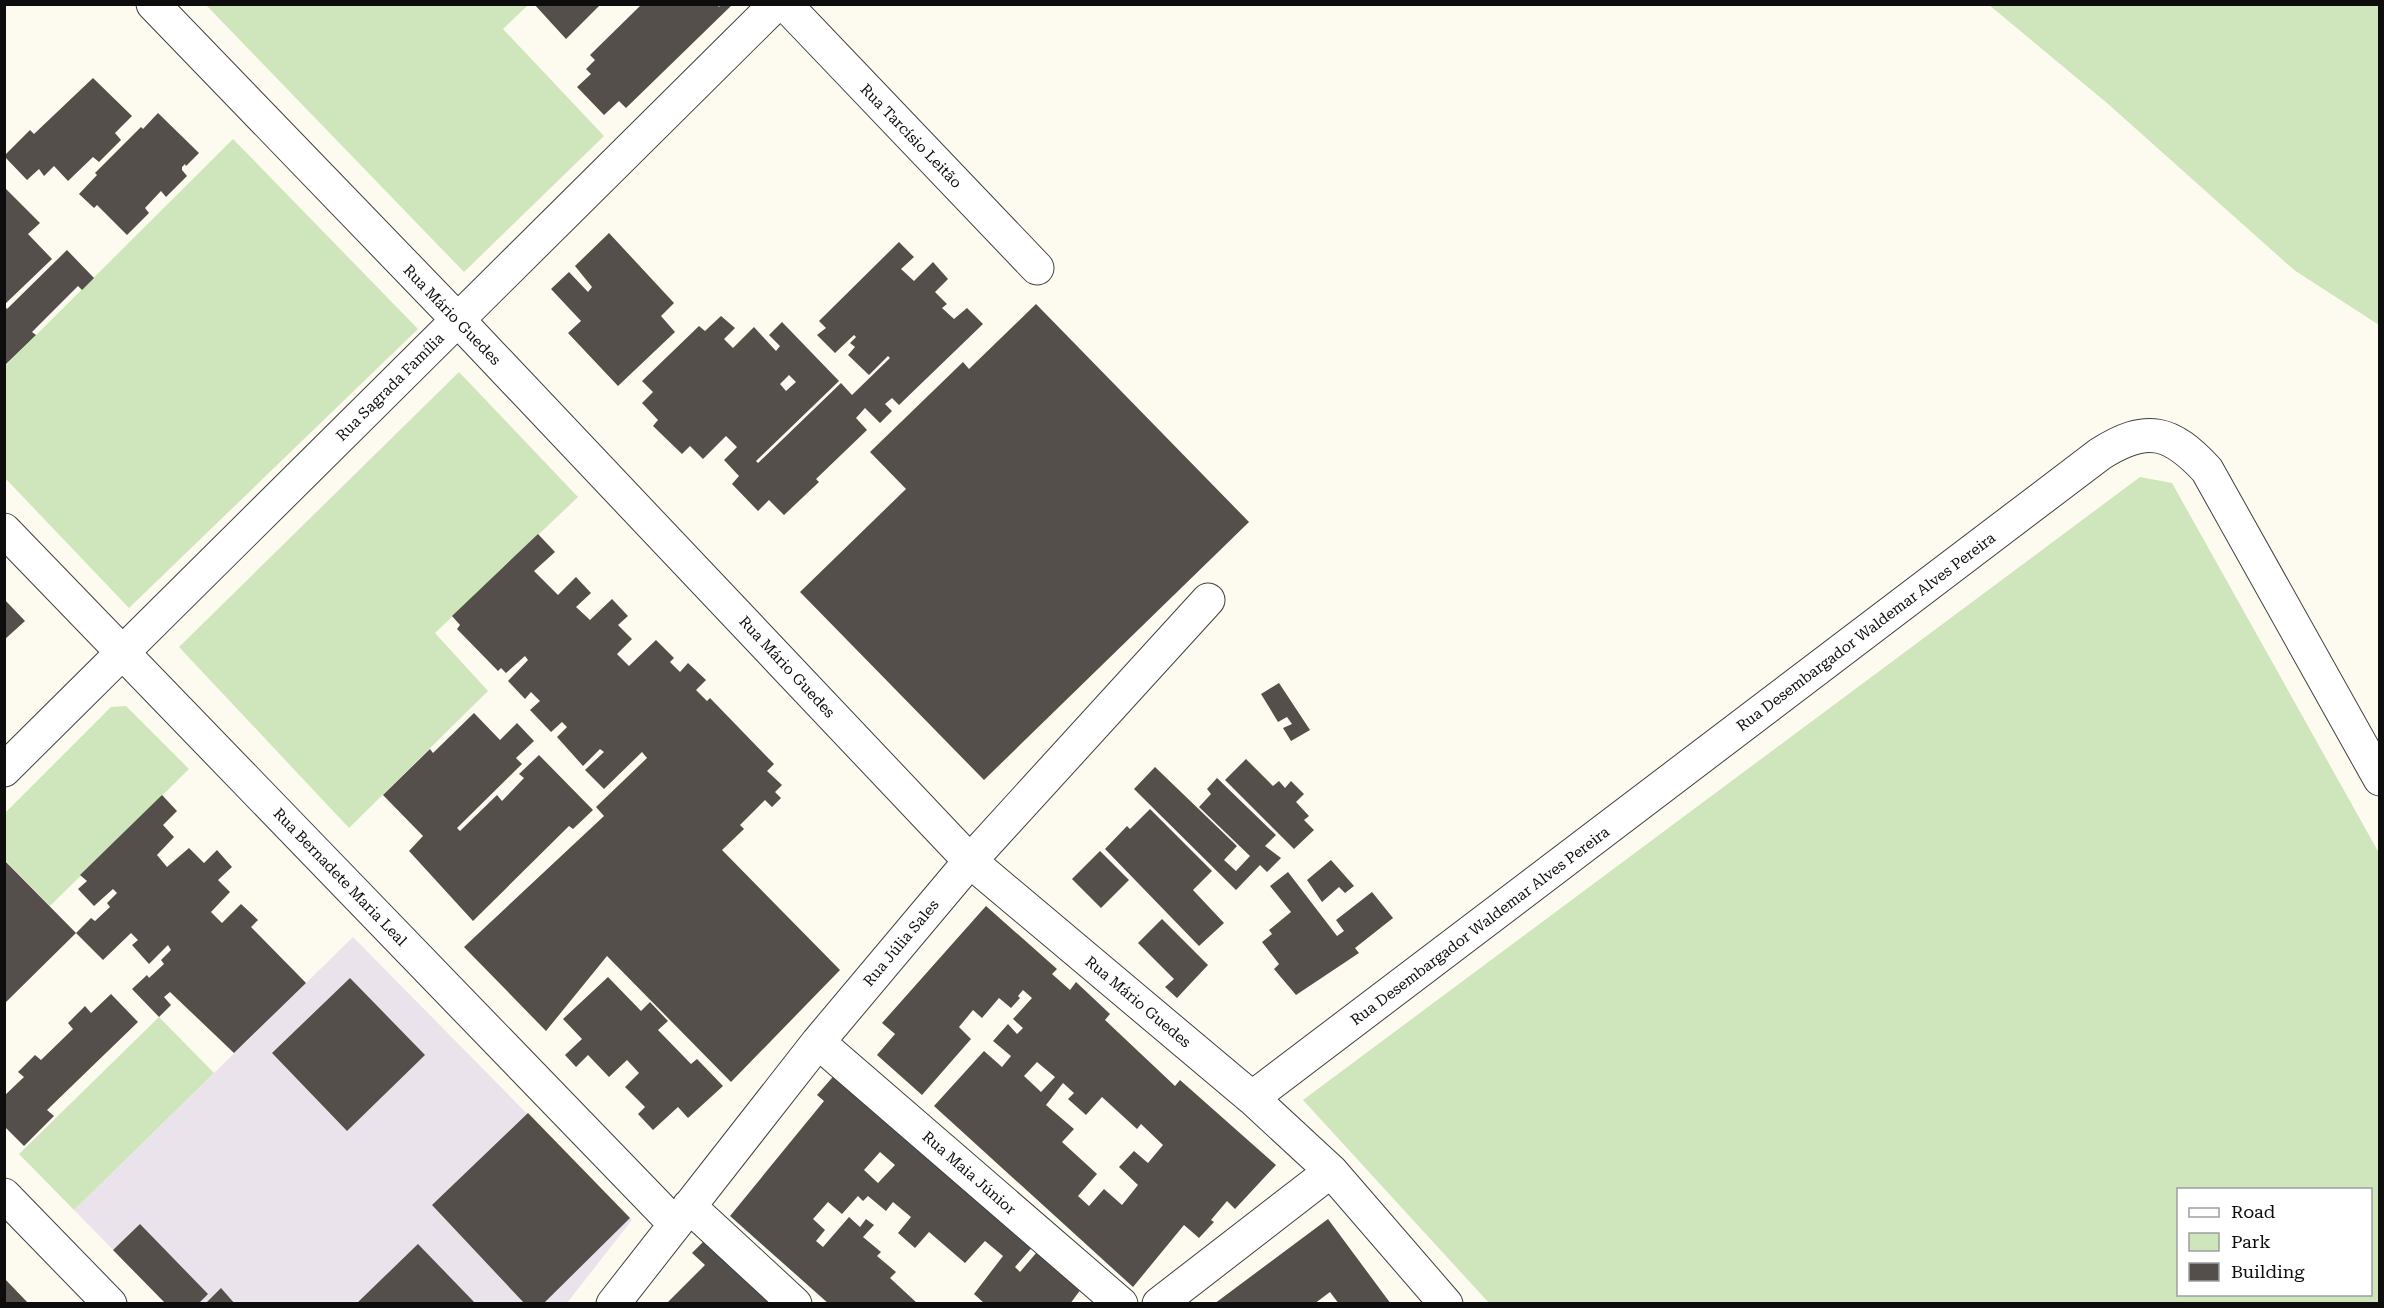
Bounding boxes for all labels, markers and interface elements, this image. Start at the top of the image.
street label: Rua Tarcísio Leitão [857,80,965,192]
street label: Rua Mário Guedes [400,261,504,369]
street label: Rua Sagrada Família [332,329,448,445]
street label: Rua Desembargador Waldemar Alves Pereira [1733,529,1999,735]
street label: Rua Mário Guedes [735,612,839,722]
street label: Rua Bernadete Maria Leal [269,804,411,950]
street label: Rua Desembargador Waldemar Alves Pereira [1347,823,1613,1029]
street label: Rua Júlia Sales [859,896,943,990]
street label: Rua Mário Guedes [1082,953,1194,1051]
street label: Rua Maia Júnior [919,1128,1019,1218]
legend [2177,1188,2372,1296]
text: Road [2231,1201,2276,1222]
text: Park [2231,1231,2271,1252]
text: Building [2231,1261,2305,1282]

